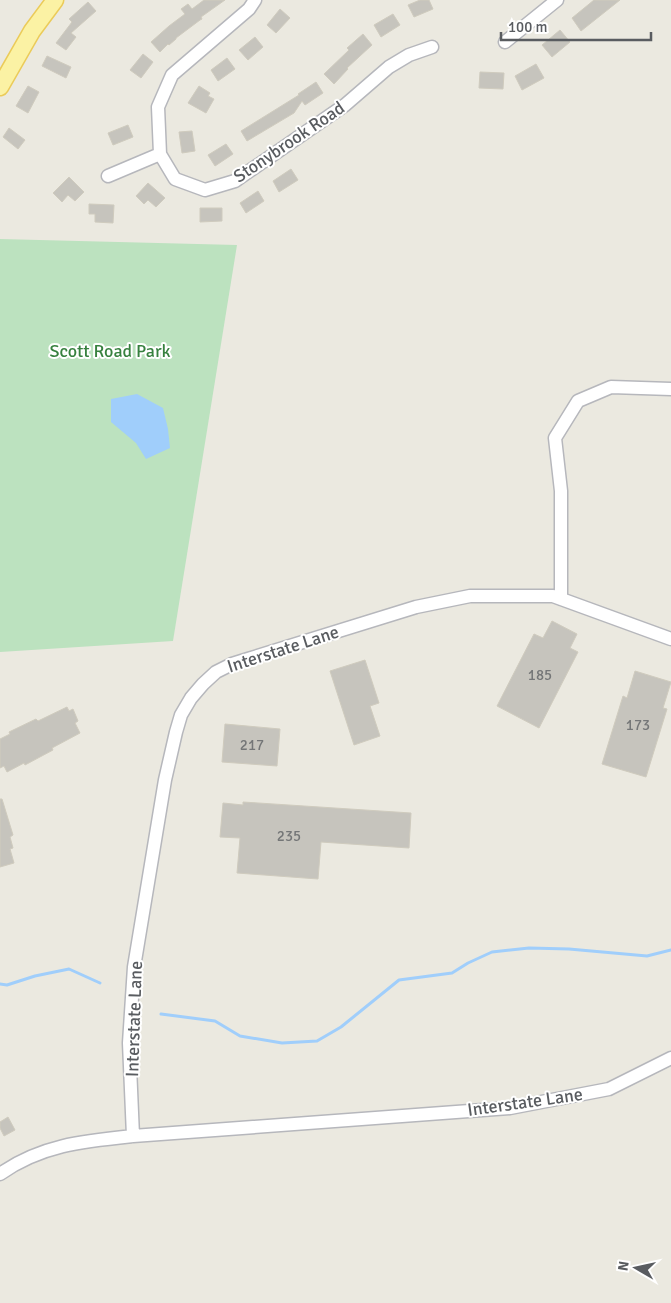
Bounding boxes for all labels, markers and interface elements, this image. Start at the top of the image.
scale bar [501,10,651,42]
text: 100 m [508,18,548,36]
street label: Stonybrook Road [229,97,349,187]
park label: Scott Road Park [49,340,171,362]
street label: Interstate Lane [224,621,342,677]
house number: 185 [528,666,552,684]
house number: 173 [626,716,650,734]
house number: 217 [240,736,264,754]
house number: 235 [277,827,301,845]
street label: Interstate Lane [121,961,147,1077]
street label: Interstate Lane [466,1083,584,1121]
north arrow [611,1243,661,1293]
text: N [614,1260,633,1272]

